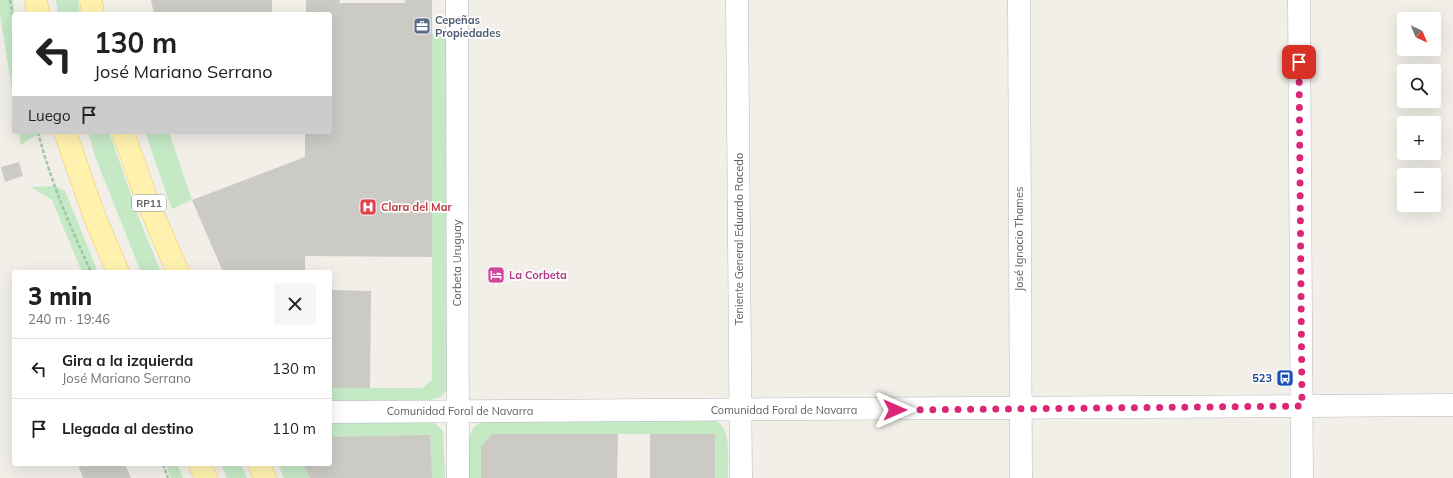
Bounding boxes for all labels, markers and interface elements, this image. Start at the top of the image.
north arrow [1397,12,1441,56]
map controls [1397,12,1441,212]
place label: Cepeñas Propiedades [435,13,501,40]
office icon: Cepeñas Propiedades [412,16,432,36]
text: 130 m [94,25,177,60]
icon: left [28,28,80,80]
pin [1282,45,1316,79]
icon: arrive [1288,51,1310,73]
text: José Mariano Serrano [94,60,273,83]
button: search [1397,64,1441,108]
icon: arrive [78,104,100,126]
text: Luego [28,106,70,125]
button: + [1397,116,1441,160]
street label: Teniente General Eduardo Racedo [732,153,746,325]
button: − [1397,168,1441,212]
street label: José Ignacio Thames [1012,187,1026,291]
road number: RP11 [132,195,166,211]
hospital icon: Clara del Mar [358,197,378,217]
place label: Clara del Mar [381,200,452,214]
street label: Corbeta Uruguay [450,219,464,307]
hotel icon: La Corbeta [486,265,506,285]
place label: La Corbeta [509,268,567,282]
text: 3 min [28,281,92,311]
button: close [274,283,316,325]
text: 240 m · 19:46 [28,311,110,327]
text: Gira a la izquierda [62,351,193,370]
icon: left [28,358,50,380]
text: 130 m [272,359,316,378]
bus stop icon: 523 [1275,368,1295,388]
text: José Mariano Serrano [62,370,191,386]
place label: 523 [1252,371,1272,385]
position arrow [874,389,916,431]
street label: Comunidad Foral de Navarra [711,403,857,417]
street label: Comunidad Foral de Navarra [387,404,533,418]
icon: arrive [28,418,50,440]
text: Llegada al destino [62,419,194,438]
text: 110 m [272,419,316,438]

